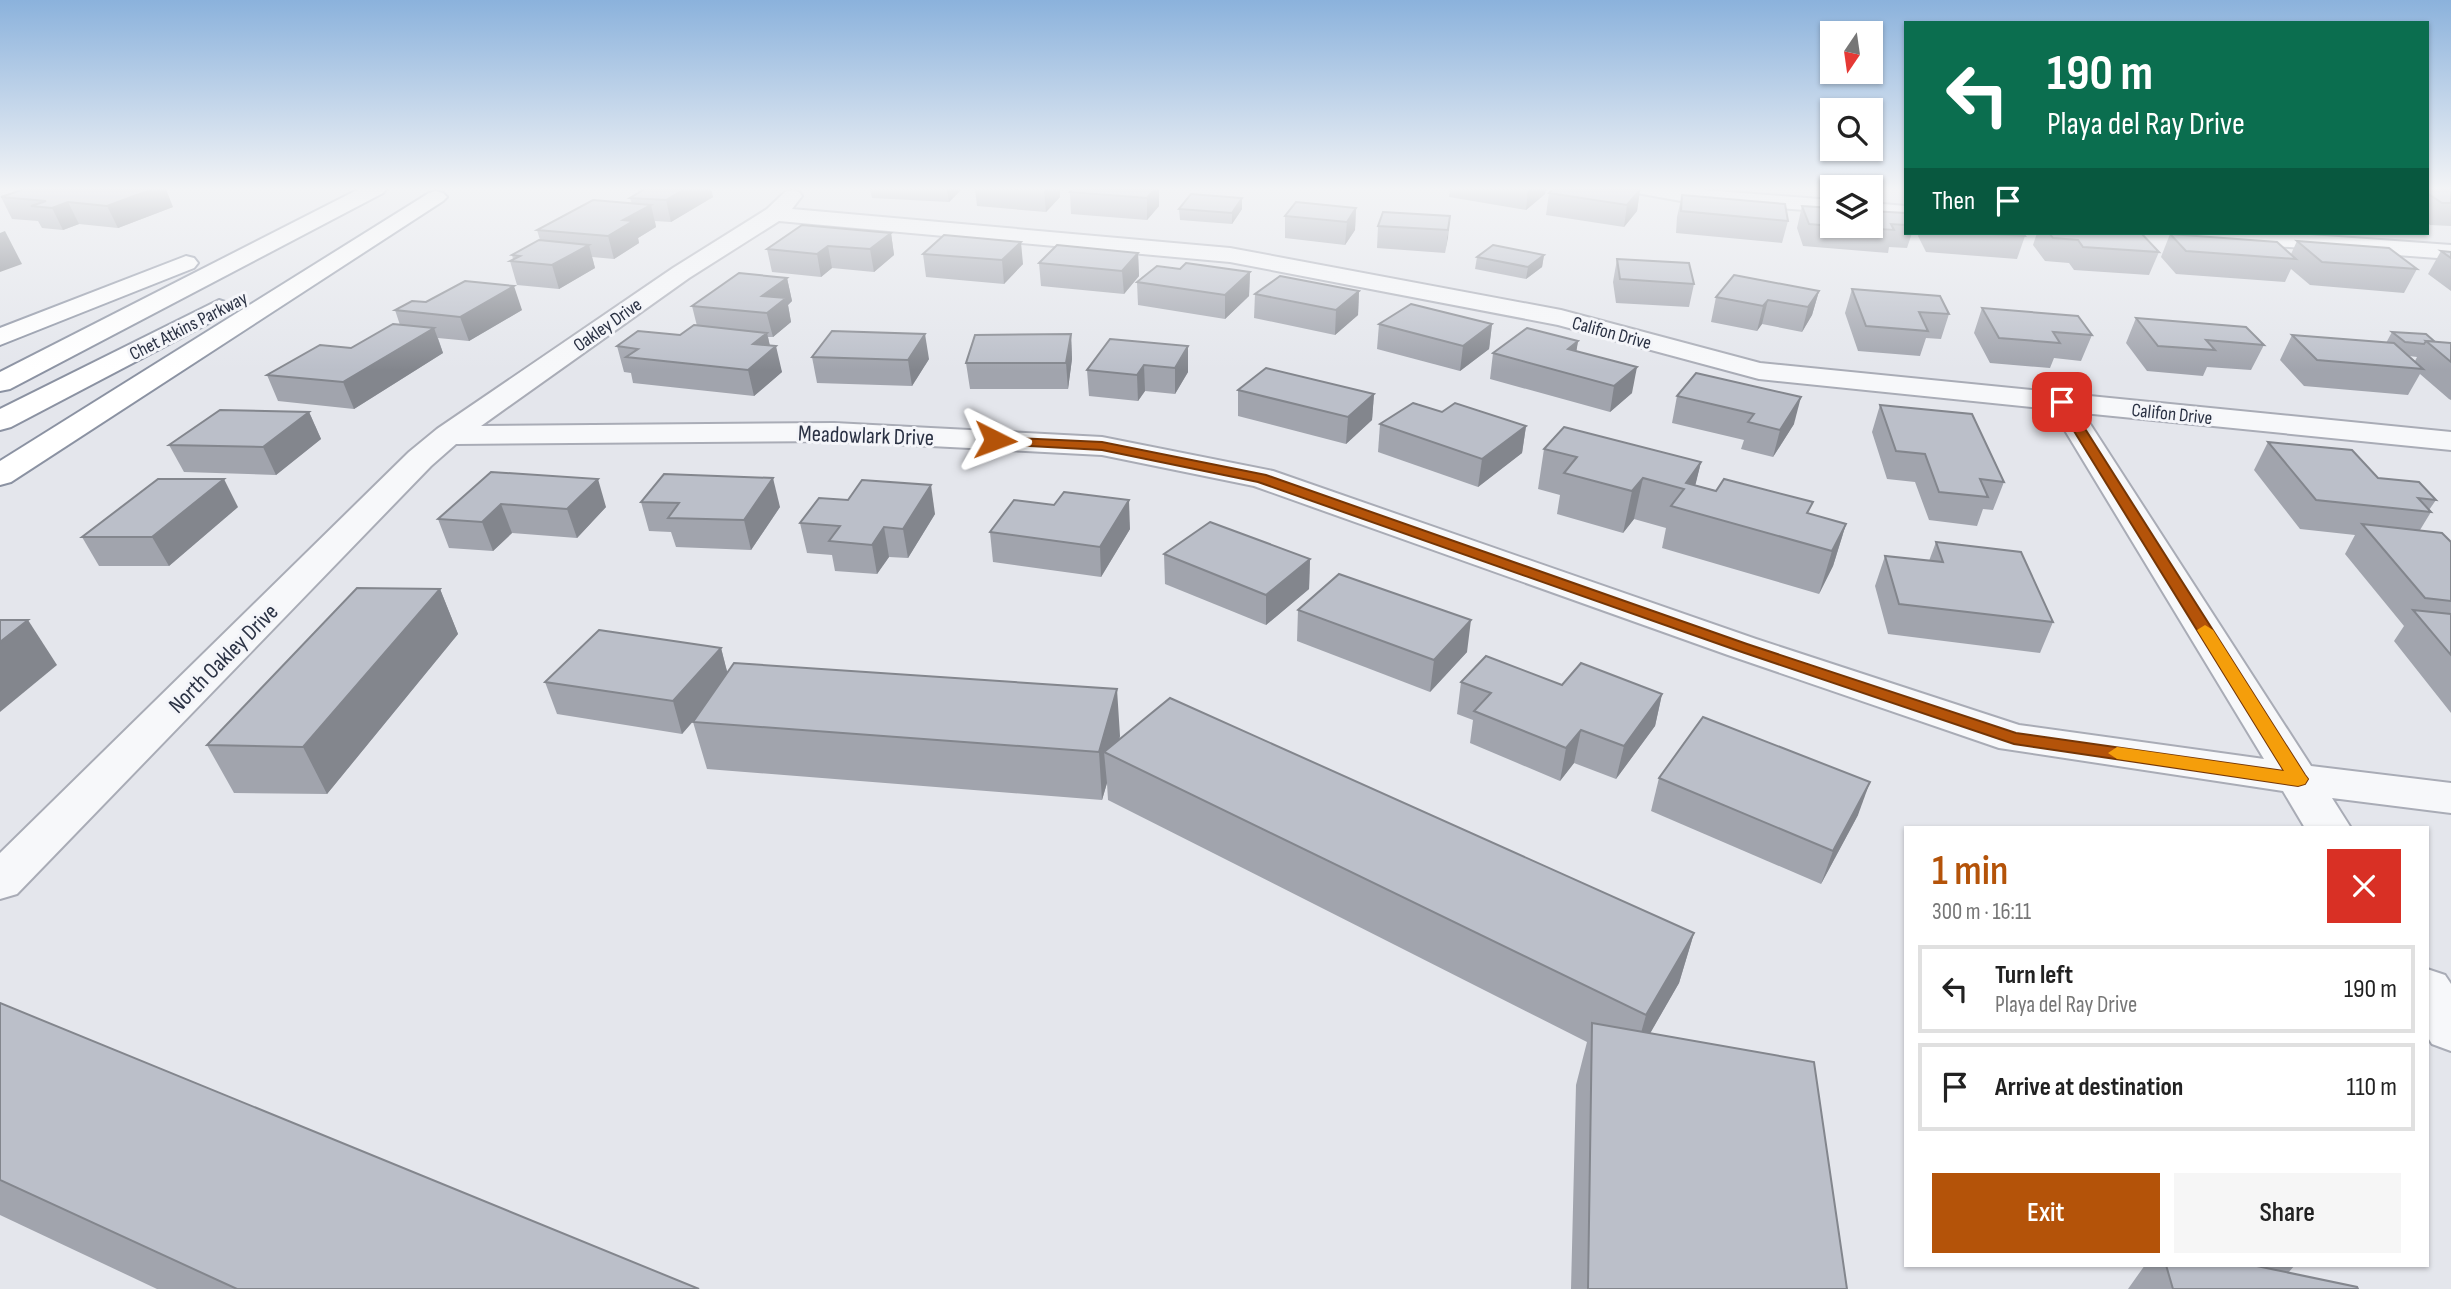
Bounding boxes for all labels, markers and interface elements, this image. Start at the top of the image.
north arrow [1820,21,1883,84]
map controls [1820,21,1883,238]
text: 190 m [2047,45,2153,104]
icon: left [1932,49,2023,140]
button: search [1820,98,1883,161]
text: Playa del Ray Drive [2047,105,2245,144]
button: layers [1820,175,1883,238]
icon: arrive [1989,182,2027,220]
text: Then [1932,186,1975,217]
street label: Chet Atkins Parkway [126,286,252,366]
street label: Oakley Drive [569,293,647,357]
street label: Califon Drive [1570,312,1654,355]
pin [2032,372,2092,432]
icon: arrive [2043,383,2081,421]
street label: Califon Drive [2130,399,2213,430]
position arrow [958,403,1032,477]
street label: Meadowlark Drive [797,420,934,452]
street label: North Oakley Drive [163,598,284,719]
text: 1 min [1932,846,2008,897]
button: close [2327,849,2401,923]
text: 300 m · 16:11 [1932,898,2031,926]
text: Turn left [1995,960,2073,991]
icon: left [1936,970,1974,1008]
text: 190 m [2344,974,2397,1005]
text: Playa del Ray Drive [1995,991,2137,1019]
icon: arrive [1936,1068,1974,1106]
text: Arrive at destination [1995,1072,2183,1103]
text: 110 m [2346,1072,2397,1103]
button: Exit [1932,1173,2160,1253]
button: Share [2174,1173,2401,1253]

